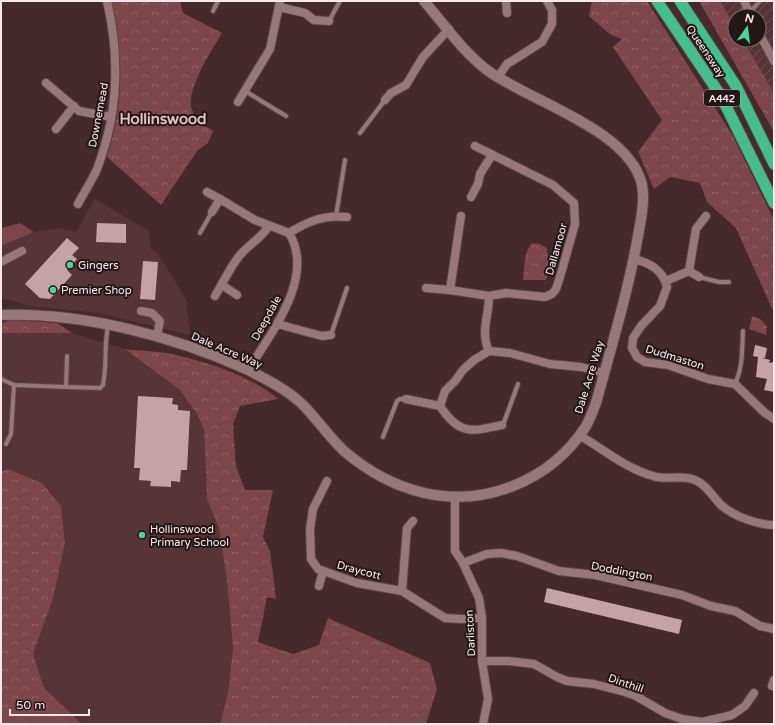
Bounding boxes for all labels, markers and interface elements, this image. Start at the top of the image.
north arrow [727,8,767,48]
text: N [743,11,755,26]
street label: Queensway [683,23,728,80]
street label: Downemead [86,82,111,149]
road number: A442 [704,90,740,106]
district label: Hollinswood [119,110,207,128]
street label: Dallamoor [543,221,570,277]
place label: Gingers [78,259,118,272]
marker: Gingers [65,260,75,270]
place label: Premier Shop [61,284,132,297]
marker: Premier Shop [48,285,58,295]
street label: Deepdale [249,293,284,343]
street label: Dale Acre Way [189,330,264,371]
street label: Dale Acre Way [572,339,607,415]
street label: Dudmaston [644,342,706,373]
place label: Hollinswood Primary School [150,523,229,549]
marker: Hollinswood Primary School [137,530,147,540]
street label: Draycott [335,558,382,583]
street label: Doddington [590,559,654,584]
street label: Darliston [463,609,478,657]
street label: Dinthill [606,671,645,696]
scale bar [10,691,89,717]
text: 50 m [16,698,45,712]

